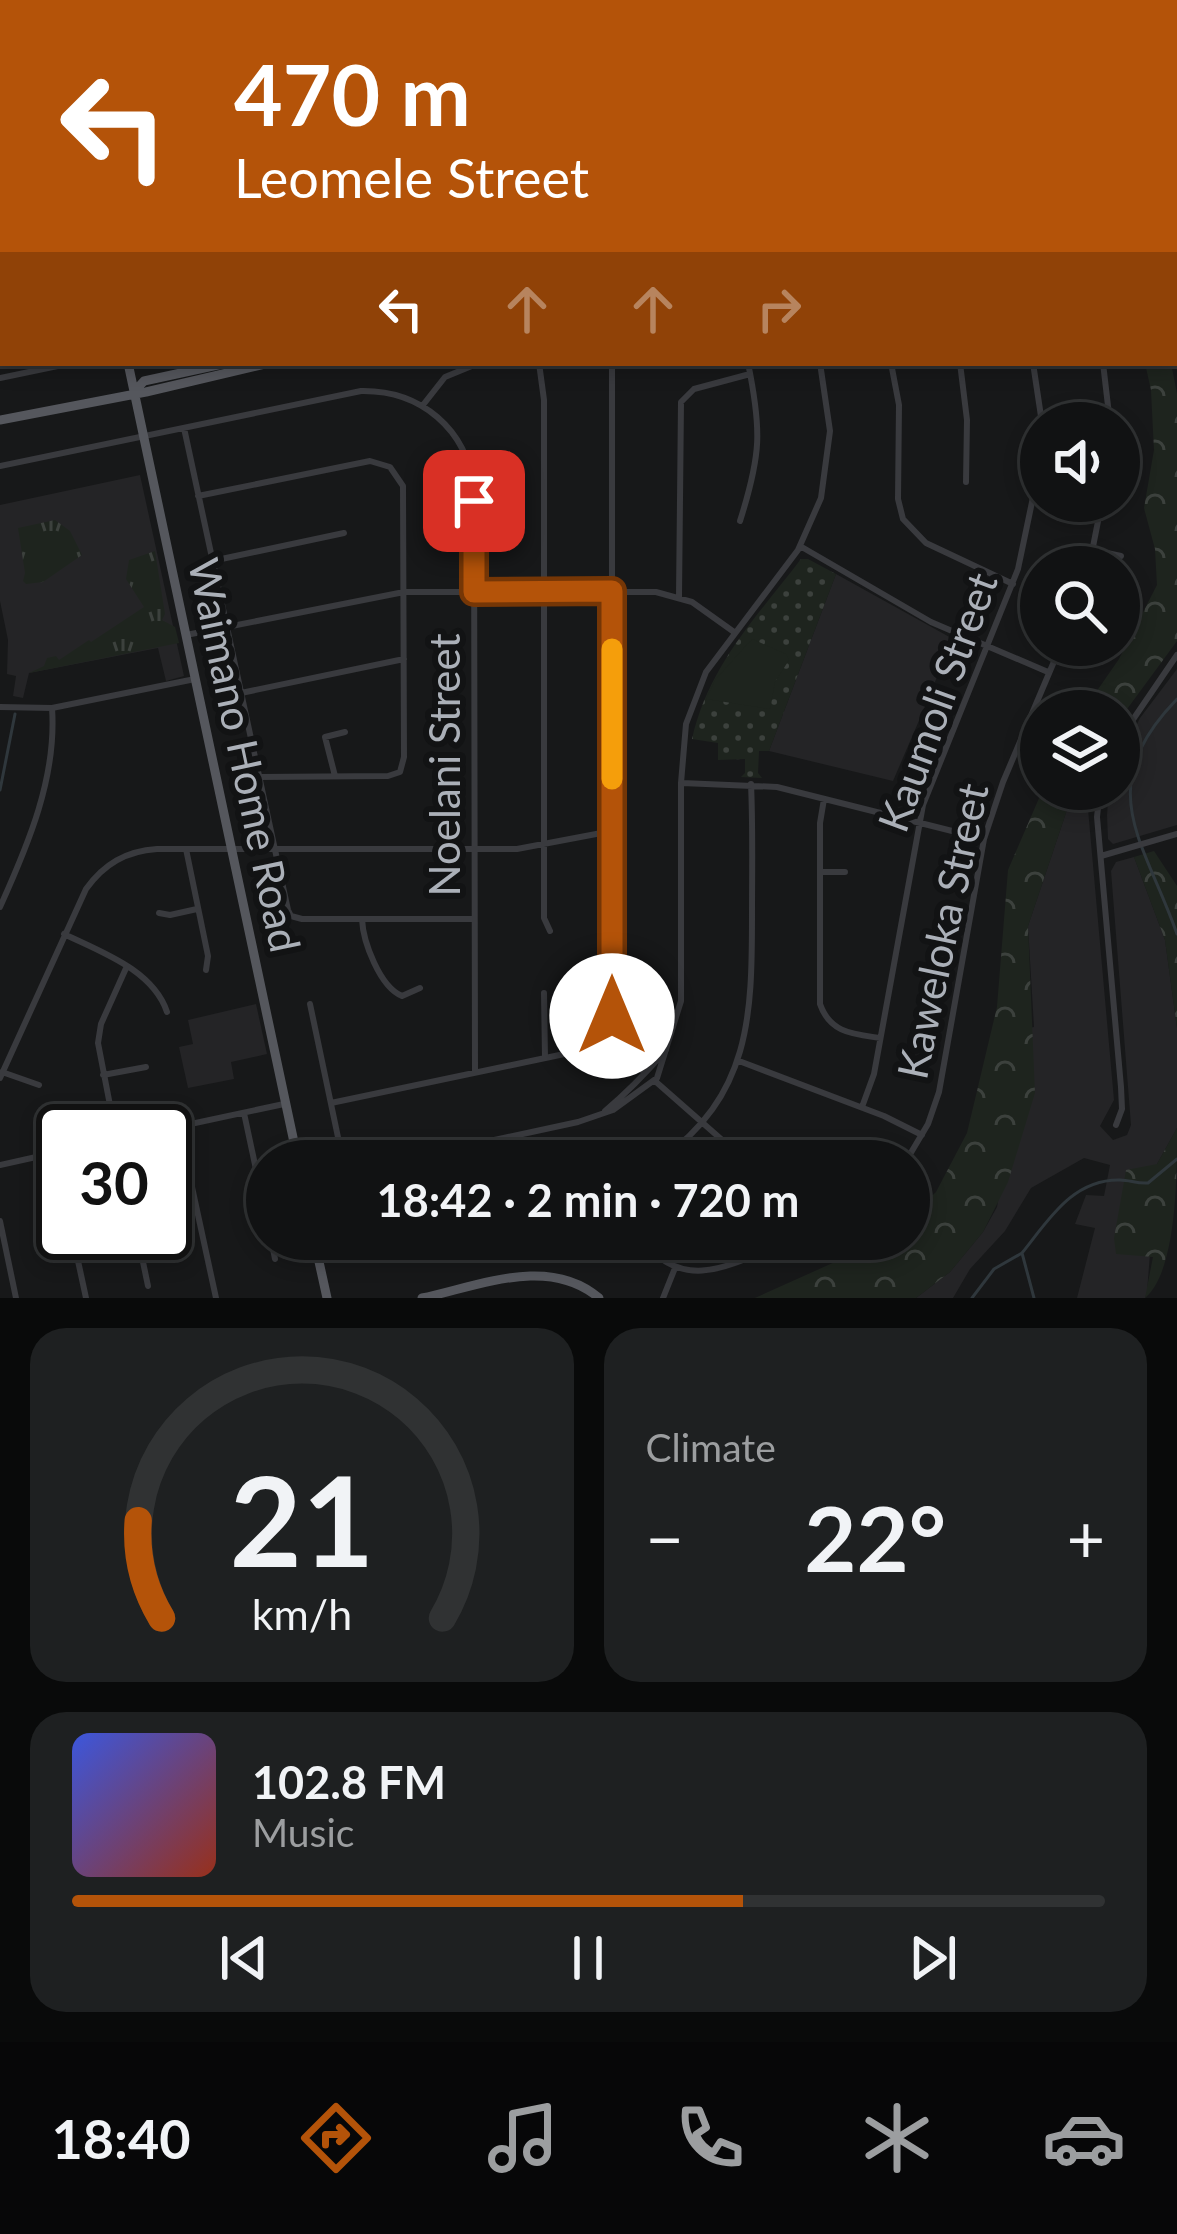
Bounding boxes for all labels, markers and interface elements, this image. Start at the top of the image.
text: 470 m [234,43,471,144]
icon: left [36,48,192,204]
text: Leomele Street [234,145,589,210]
icon: left [368,276,434,342]
icon: ahead [494,276,560,342]
icon: ahead [620,276,686,342]
icon: right [746,276,812,342]
map controls [1020,402,1140,810]
button: sound [1020,402,1140,522]
pin [423,450,525,552]
icon: arrive [441,468,507,534]
button: search [1020,546,1140,666]
street label: Waimano Home Road [179,554,311,956]
street label: Kaumoli Street [867,566,1007,838]
street label: Noelani Street [419,633,469,897]
button: layers [1020,690,1140,810]
street label: Kaweloka Street [886,779,998,1083]
position arrow [549,953,675,1079]
speed limit sign: 30 [36,1104,192,1260]
text: 18:42 · 2 min · 720 m [377,1173,799,1227]
text: Climate [646,1424,776,1470]
text: 21 [229,1444,374,1594]
text: 22° [804,1483,946,1591]
text: − [646,1498,684,1577]
text: + [1067,1498,1105,1577]
text: km/h [252,1588,352,1639]
text: 102.8 FM [252,1755,446,1809]
text: Music [252,1809,354,1855]
icon: previous [211,1925,277,1991]
icon: pause [555,1925,621,1991]
icon: next [900,1925,966,1991]
icon: directions [294,2096,378,2180]
icon: music [481,2096,565,2180]
icon: phone [668,2096,752,2180]
icon: climate [855,2096,939,2180]
icon: car [1042,2096,1126,2180]
text: 18:40 [51,2106,191,2171]

